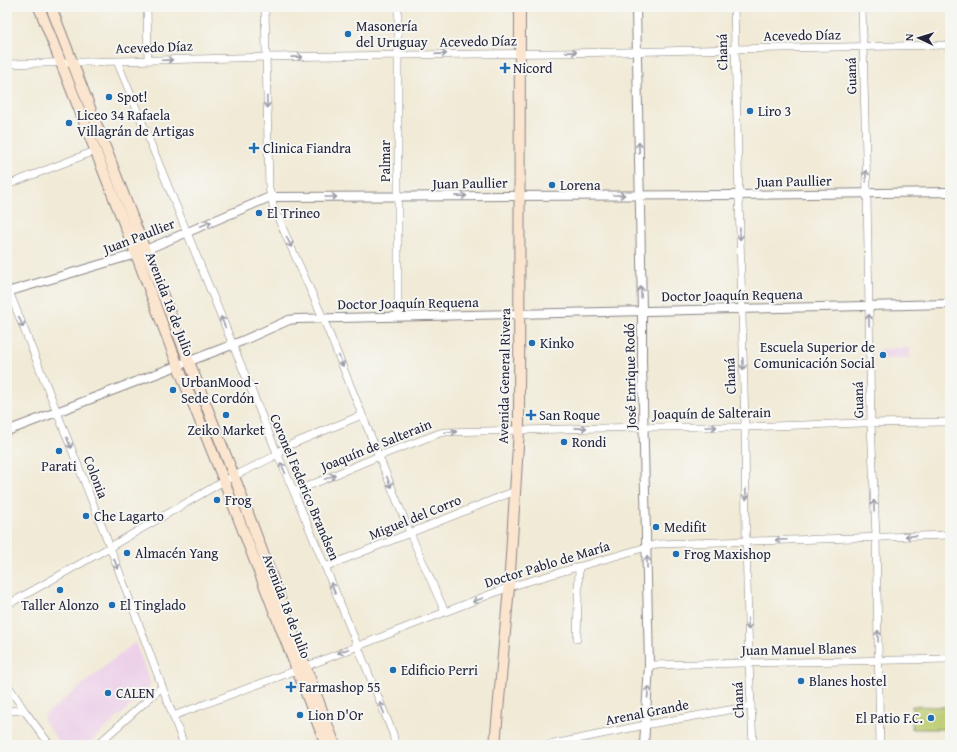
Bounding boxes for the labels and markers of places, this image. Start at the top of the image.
place label: Masonería del Uruguay [356,16,428,52]
marker: Masonería del Uruguay [343,29,353,39]
place label: Nicord [513,58,553,78]
marker: Nicord [500,63,510,73]
place label: Spot! [117,87,147,107]
marker: Spot! [104,92,114,102]
place label: Liro 3 [758,101,791,121]
place label: Liceo 34 Rafaela Villagrán de Artigas [77,105,194,141]
marker: Liro 3 [745,106,755,116]
marker: Liceo 34 Rafaela Villagrán de Artigas [64,118,74,128]
place label: Clinica Fiandra [263,138,352,158]
marker: Clinica Fiandra [248,142,260,154]
place label: Lorena [560,175,601,195]
marker: Lorena [547,180,557,190]
place label: El Trineo [267,203,320,223]
marker: El Trineo [254,208,264,218]
place label: Kinko [540,333,574,353]
place label: Escuela Superior de Comunicación Social [754,337,875,373]
marker: Kinko [527,338,537,348]
marker: Escuela Superior de Comunicación Social [878,350,888,360]
place label: UrbanMood - Sede Cordón [181,372,259,408]
marker: UrbanMood - Sede Cordón [168,385,178,395]
place label: San Roque [539,405,601,425]
marker: Zeiko Market [221,410,231,420]
marker: San Roque [526,410,536,420]
place label: Zeiko Market [187,420,265,440]
place label: Rondi [572,432,607,452]
marker: Rondi [559,437,569,447]
marker: Parati [54,446,64,456]
place label: Parati [41,456,77,476]
place label: Frog [225,490,252,510]
marker: Frog [212,495,222,505]
place label: Che Lagarto [94,506,164,526]
marker: Che Lagarto [81,511,91,521]
place label: Medifit [664,517,707,537]
marker: Medifit [651,522,661,532]
place label: Almacén Yang [135,543,218,563]
place label: Frog Maxishop [684,544,771,564]
marker: Almacén Yang [122,548,132,558]
marker: Frog Maxishop [671,549,681,559]
marker: Taller Alonzo [55,585,65,595]
place label: Taller Alonzo [21,595,99,615]
place label: El Tinglado [120,595,186,615]
marker: El Tinglado [107,600,117,610]
place label: Edificio Perri [401,660,478,680]
marker: Edificio Perri [388,665,398,675]
place label: Blanes hostel [809,671,887,691]
marker: Blanes hostel [796,676,806,686]
place label: Farmashop 55 [299,677,380,697]
marker: Farmashop 55 [286,682,296,692]
place label: CALEN [116,683,155,703]
marker: CALEN [103,688,113,698]
place label: Lion D'Or [308,705,363,725]
place label: El Patio F.C. [856,708,923,728]
marker: Lion D'Or [295,710,305,720]
marker: El Patio F.C. [926,713,936,723]

